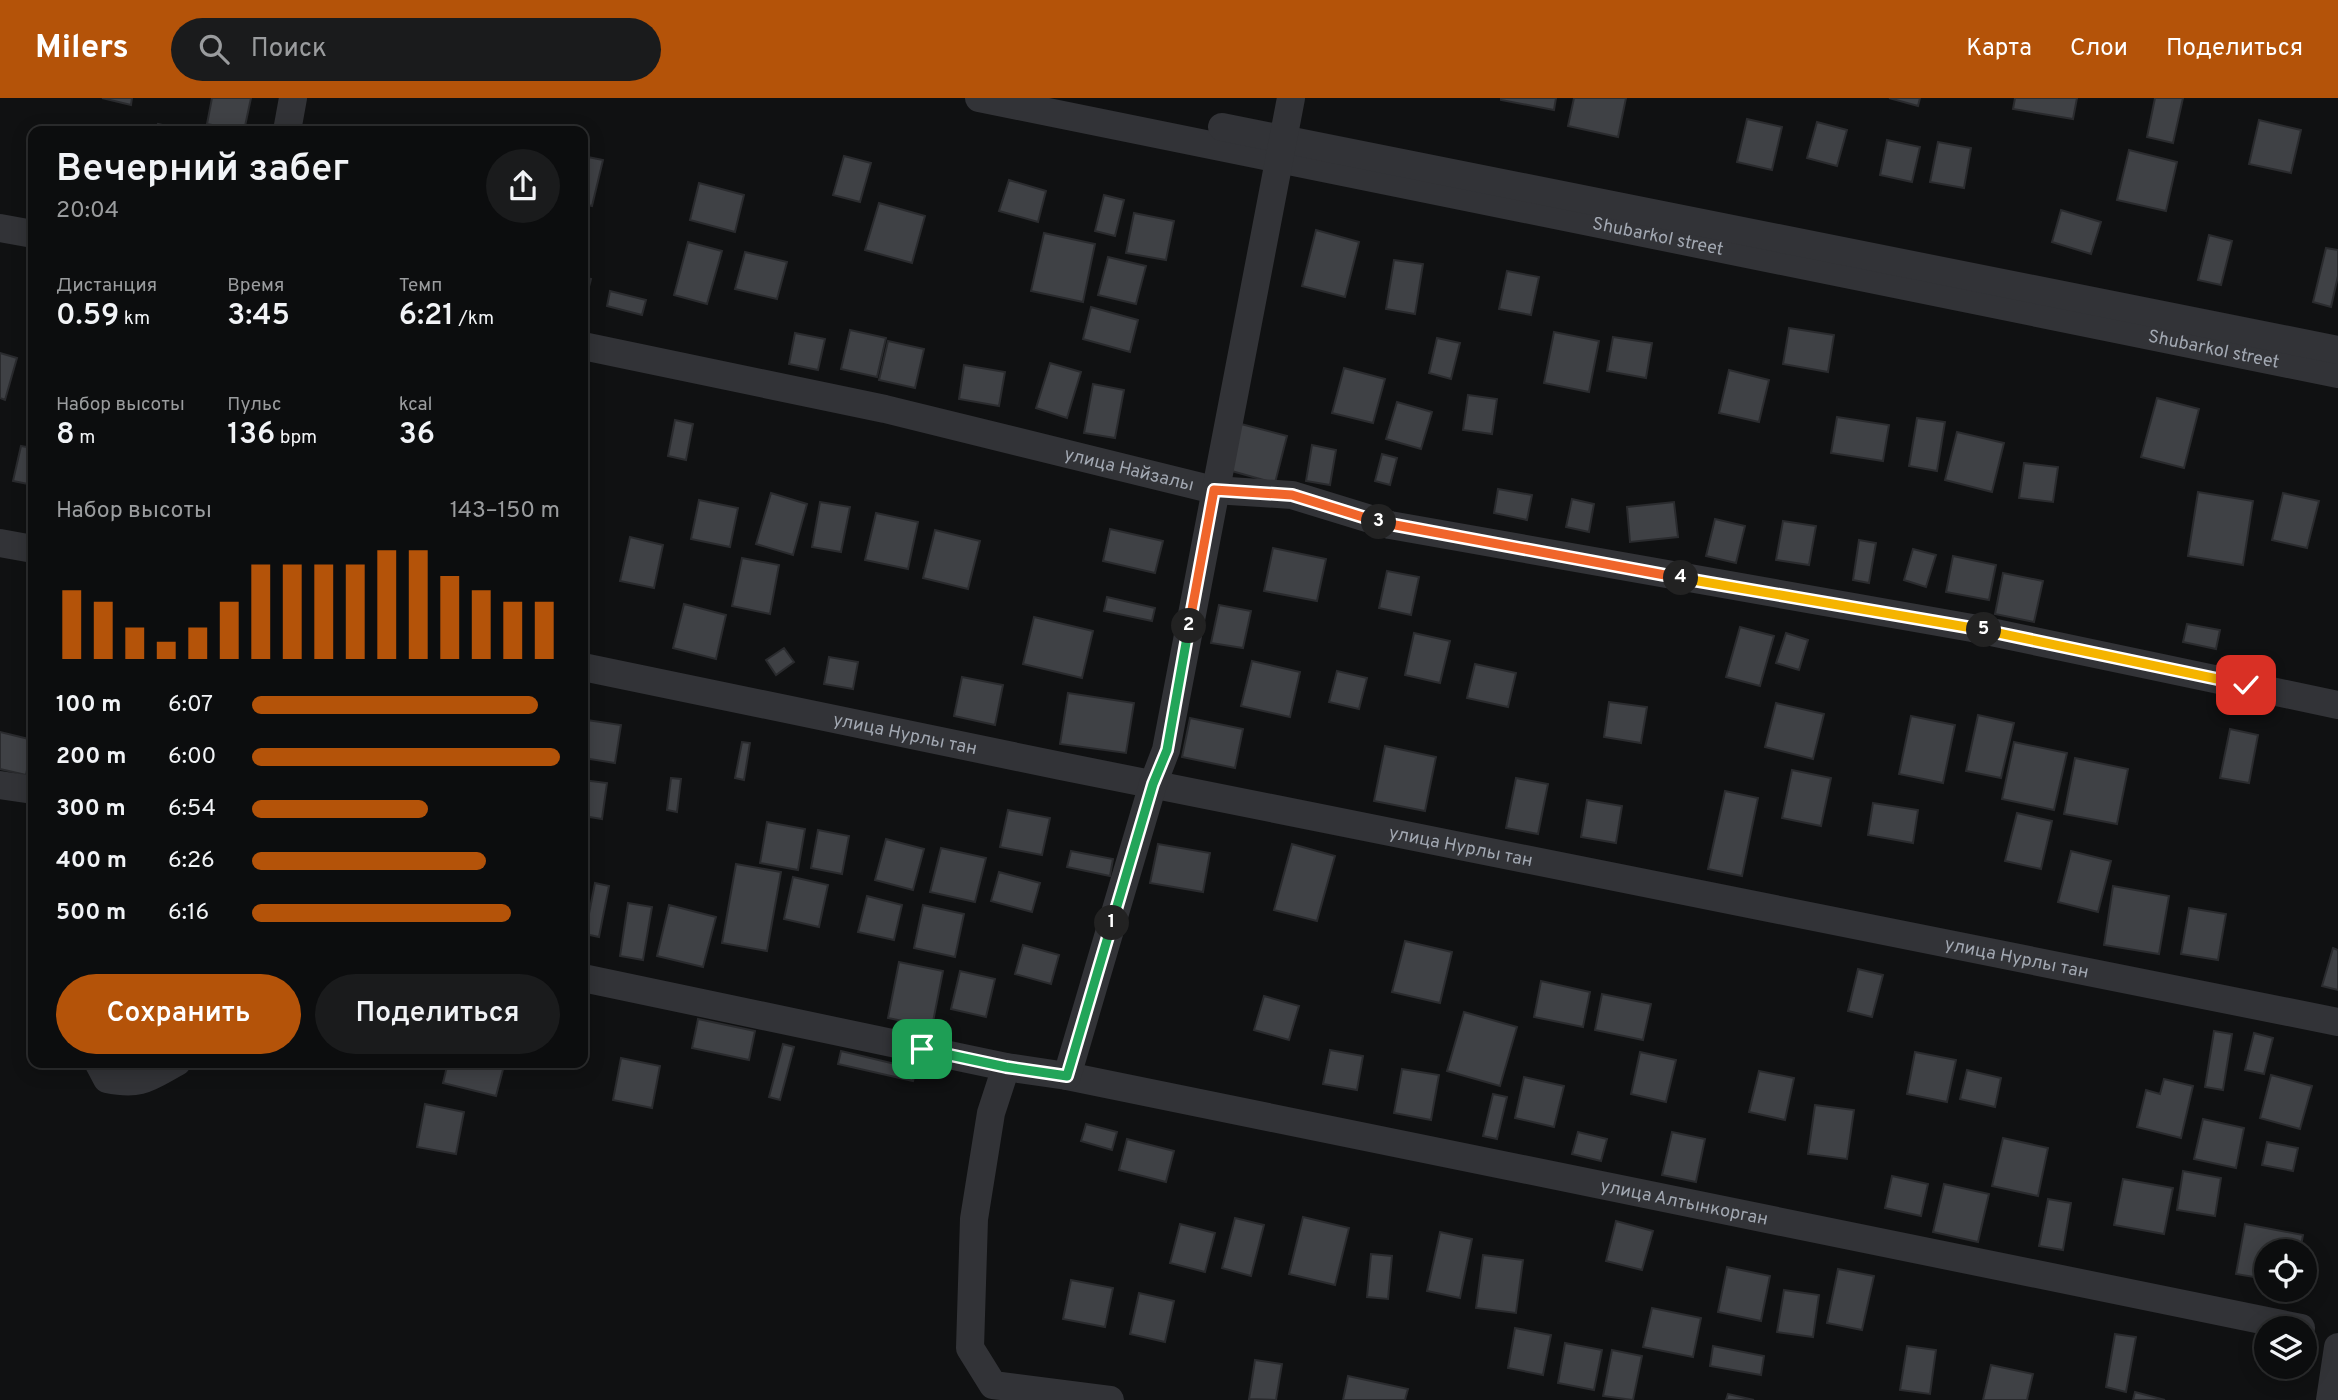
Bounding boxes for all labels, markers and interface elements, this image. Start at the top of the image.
search box [171,18,661,81]
text: Milers [35,28,129,70]
icon: search [195,30,233,68]
text: Поиск [251,33,327,66]
text: Карта [1966,34,2032,64]
text: Слои [2070,34,2128,64]
text: Поделиться [2166,34,2303,64]
text: Вечерний забег [56,146,349,195]
button: share [486,149,560,223]
text: 20:04 [56,197,119,226]
street label: Shubarkol street [1590,213,1725,262]
text: Дистанция [56,274,157,298]
text: Время [227,274,284,298]
text: Темп [399,274,442,298]
text: 0.59 [56,298,119,335]
text: 3:45 [227,298,290,335]
text: 6:21 [399,298,454,335]
text: km [119,307,150,331]
text: /km [454,307,494,331]
street label: Shubarkol street [2146,326,2281,375]
text: Набор высоты [56,393,185,417]
text: Пульс [227,393,281,417]
text: kcal [399,393,432,417]
text: 8 [56,417,75,454]
text: 136 [227,417,275,454]
text: 36 [399,417,435,454]
text: m [75,426,95,450]
text: bpm [275,426,317,450]
street label: улица Найзалы [1062,444,1196,498]
text: Набор высоты [56,497,212,526]
text: 143–150 m [450,497,560,526]
pin: 3 [1362,504,1396,540]
text: 3 [1373,509,1384,533]
pin: 4 [1664,560,1698,596]
text: 4 [1674,565,1687,589]
pin: 2 [1172,608,1206,644]
pin: 5 [1966,612,2002,648]
text: 2 [1183,613,1194,637]
text: 5 [1978,617,1989,641]
pin [2216,655,2276,715]
icon: check [2227,666,2265,704]
text: 100 m [56,691,121,720]
text: 6:07 [168,691,213,720]
street label: улица Нурлы тан [831,709,979,761]
text: 200 m [56,743,126,772]
text: 6:00 [168,743,216,772]
text: 300 m [56,795,126,824]
text: 6:54 [168,795,216,824]
street label: улица Нурлы тан [1387,822,1535,873]
text: 400 m [56,847,127,876]
text: 6:26 [168,847,215,876]
text: 500 m [56,899,126,928]
text: 6:16 [168,899,209,928]
pin: 1 [1094,906,1130,940]
text: 1 [1108,910,1115,934]
street label: улица Нурлы тан [1943,933,2091,985]
button: Сохранить [56,974,301,1054]
button: Поделиться [315,974,560,1054]
pin [892,1019,952,1079]
icon: arrive [903,1030,941,1068]
street label: улица Алтынкорган [1598,1175,1770,1232]
map controls [2254,1239,2317,1379]
button: locate [2254,1239,2317,1302]
button: layers [2254,1316,2317,1379]

